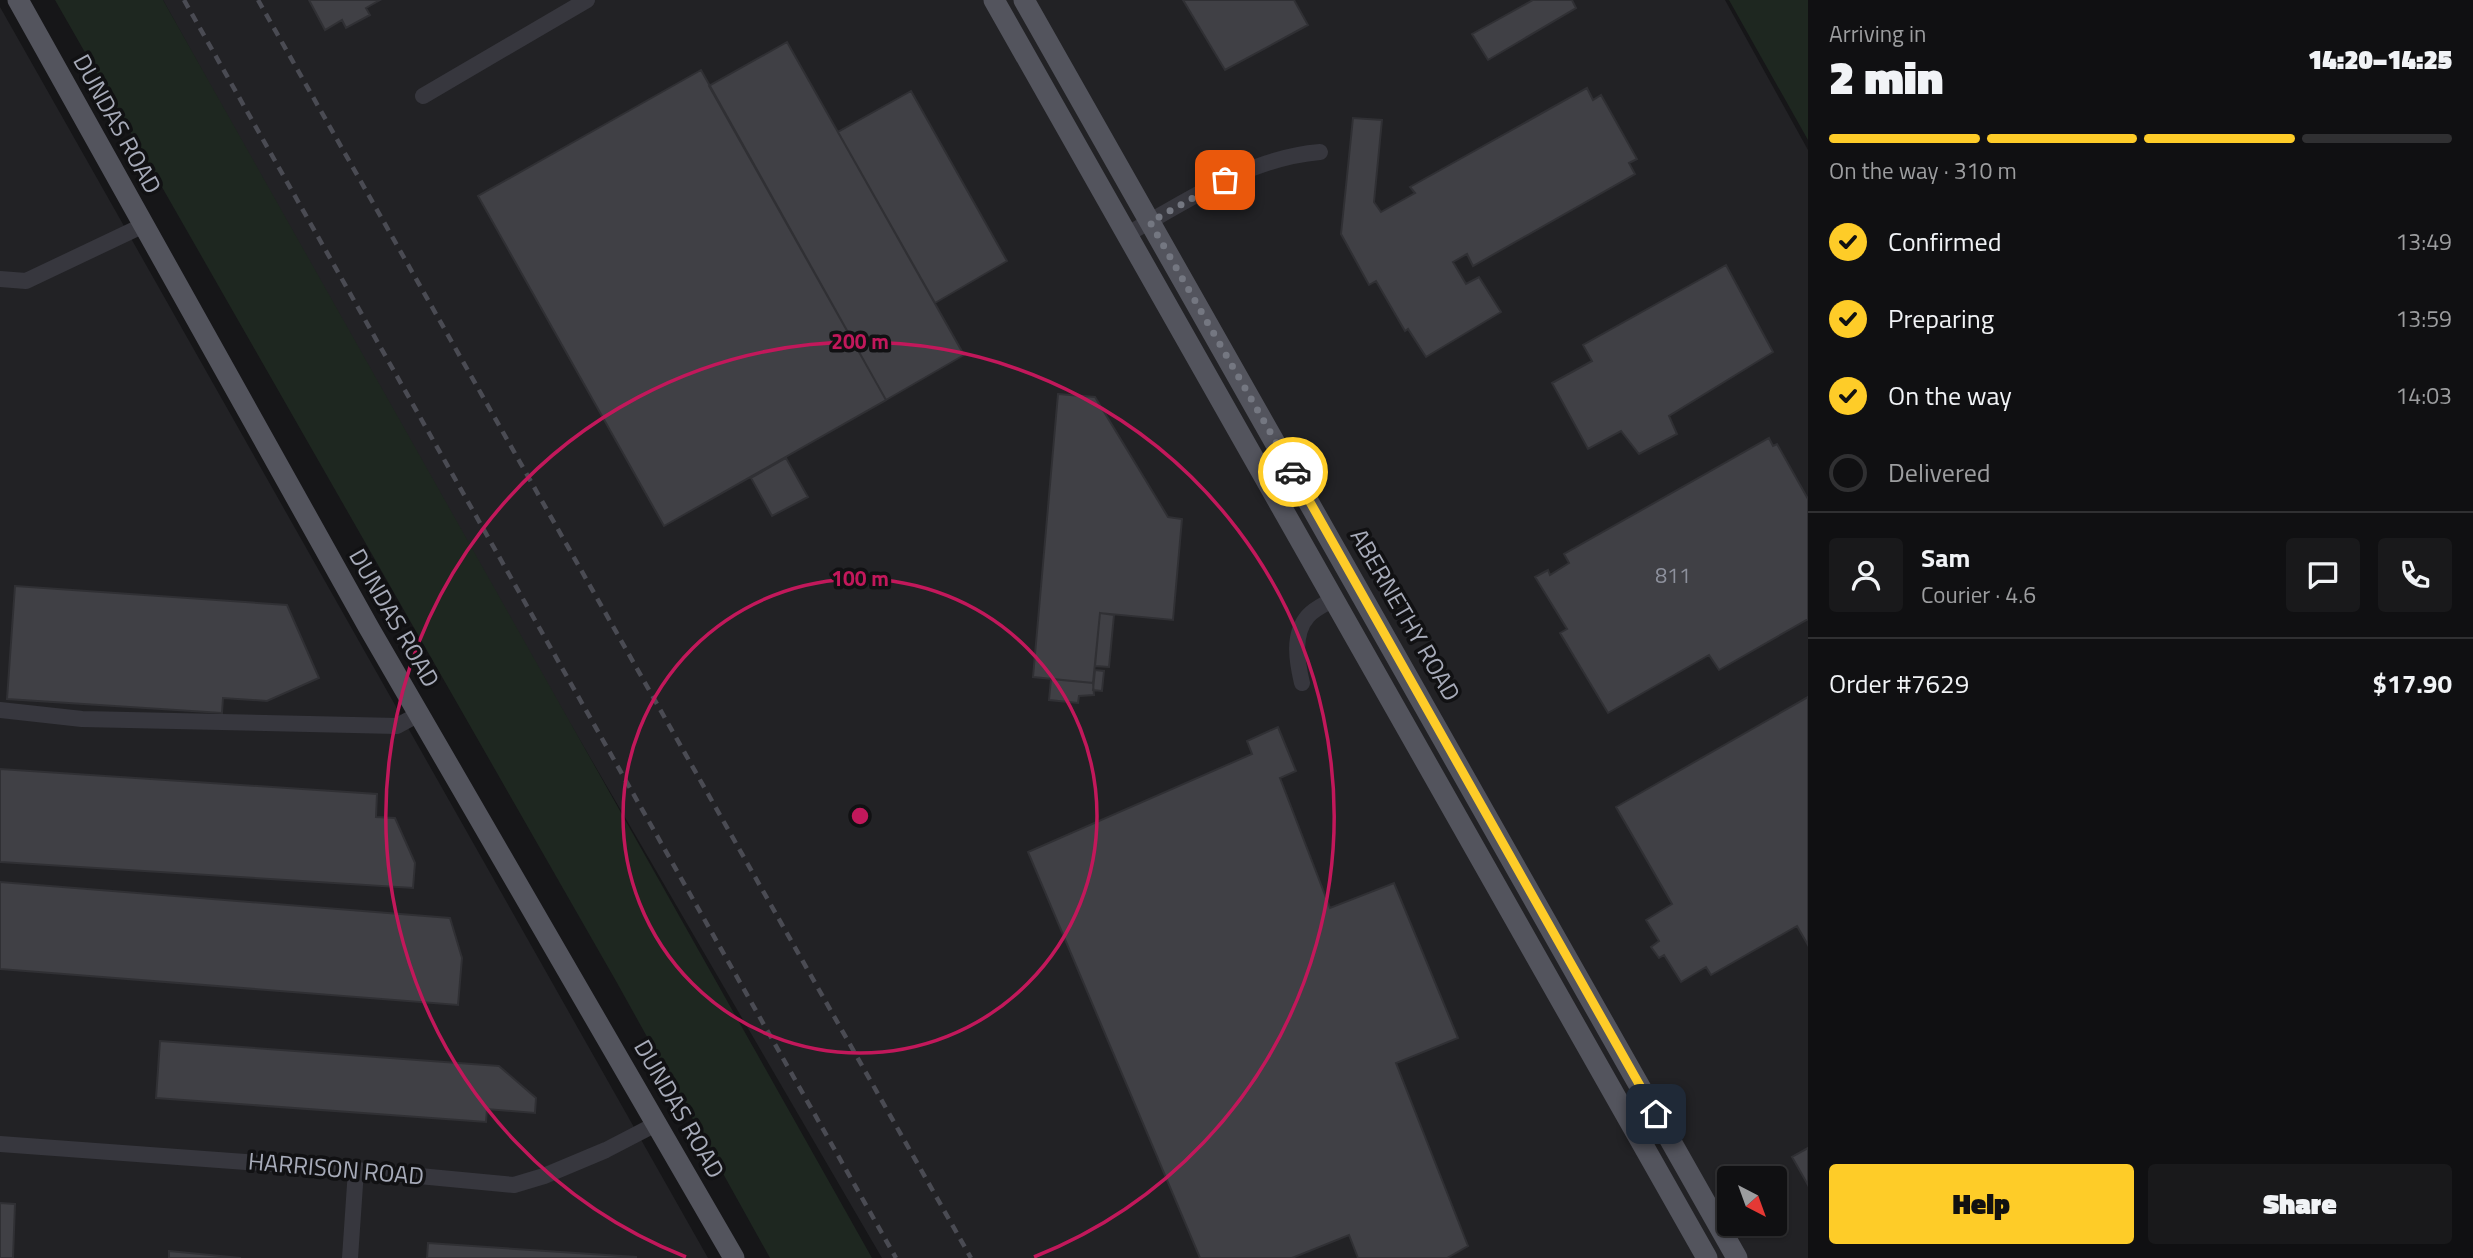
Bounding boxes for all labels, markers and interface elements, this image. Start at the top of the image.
text: Arriving in [1829,16,1926,51]
text: 14:20–14:25 [2308,40,2452,79]
text: 2 min [1829,42,1943,112]
street label: DUNDAS ROAD [65,47,171,200]
pin [1195,150,1255,210]
text: On the way · 310 m [1829,153,2017,188]
icon: bag [1206,161,1244,199]
text: Confirmed [1888,222,2002,261]
icon: check [1829,223,1867,261]
text: 13:49 [2395,224,2452,259]
text: Preparing [1888,299,1994,338]
icon: check [1829,300,1867,338]
text: 13:59 [2395,301,2452,336]
text: 200 m [831,325,889,357]
text: On the way [1888,376,2012,415]
icon: check [1829,377,1867,415]
text: 14:03 [2395,378,2452,413]
courier [1258,437,1328,507]
icon: car [1274,453,1312,491]
text: Delivered [1888,453,1991,492]
street label: ABERNETHY ROAD [1342,522,1470,707]
button: person [1829,538,1903,612]
text: Sam [1921,538,1970,577]
button: chat [2286,538,2360,612]
button: phone [2378,538,2452,612]
street label: DUNDAS ROAD [341,541,449,694]
house number: 811 [1655,559,1691,591]
text: 100 m [831,562,889,594]
text: Courier · 4.6 [1921,577,2036,612]
text: Order #7629 [1829,664,1969,703]
text: $17.90 [2373,664,2452,703]
centre of rings [848,804,872,828]
street label: DUNDAS ROAD [626,1032,734,1185]
pin [1626,1084,1686,1144]
icon: home [1637,1095,1675,1133]
street label: HARRISON ROAD [247,1142,426,1194]
button: Help [1829,1164,2134,1244]
button: Share [2148,1164,2452,1244]
north arrow [1717,1166,1787,1236]
map controls [1717,1166,1787,1236]

